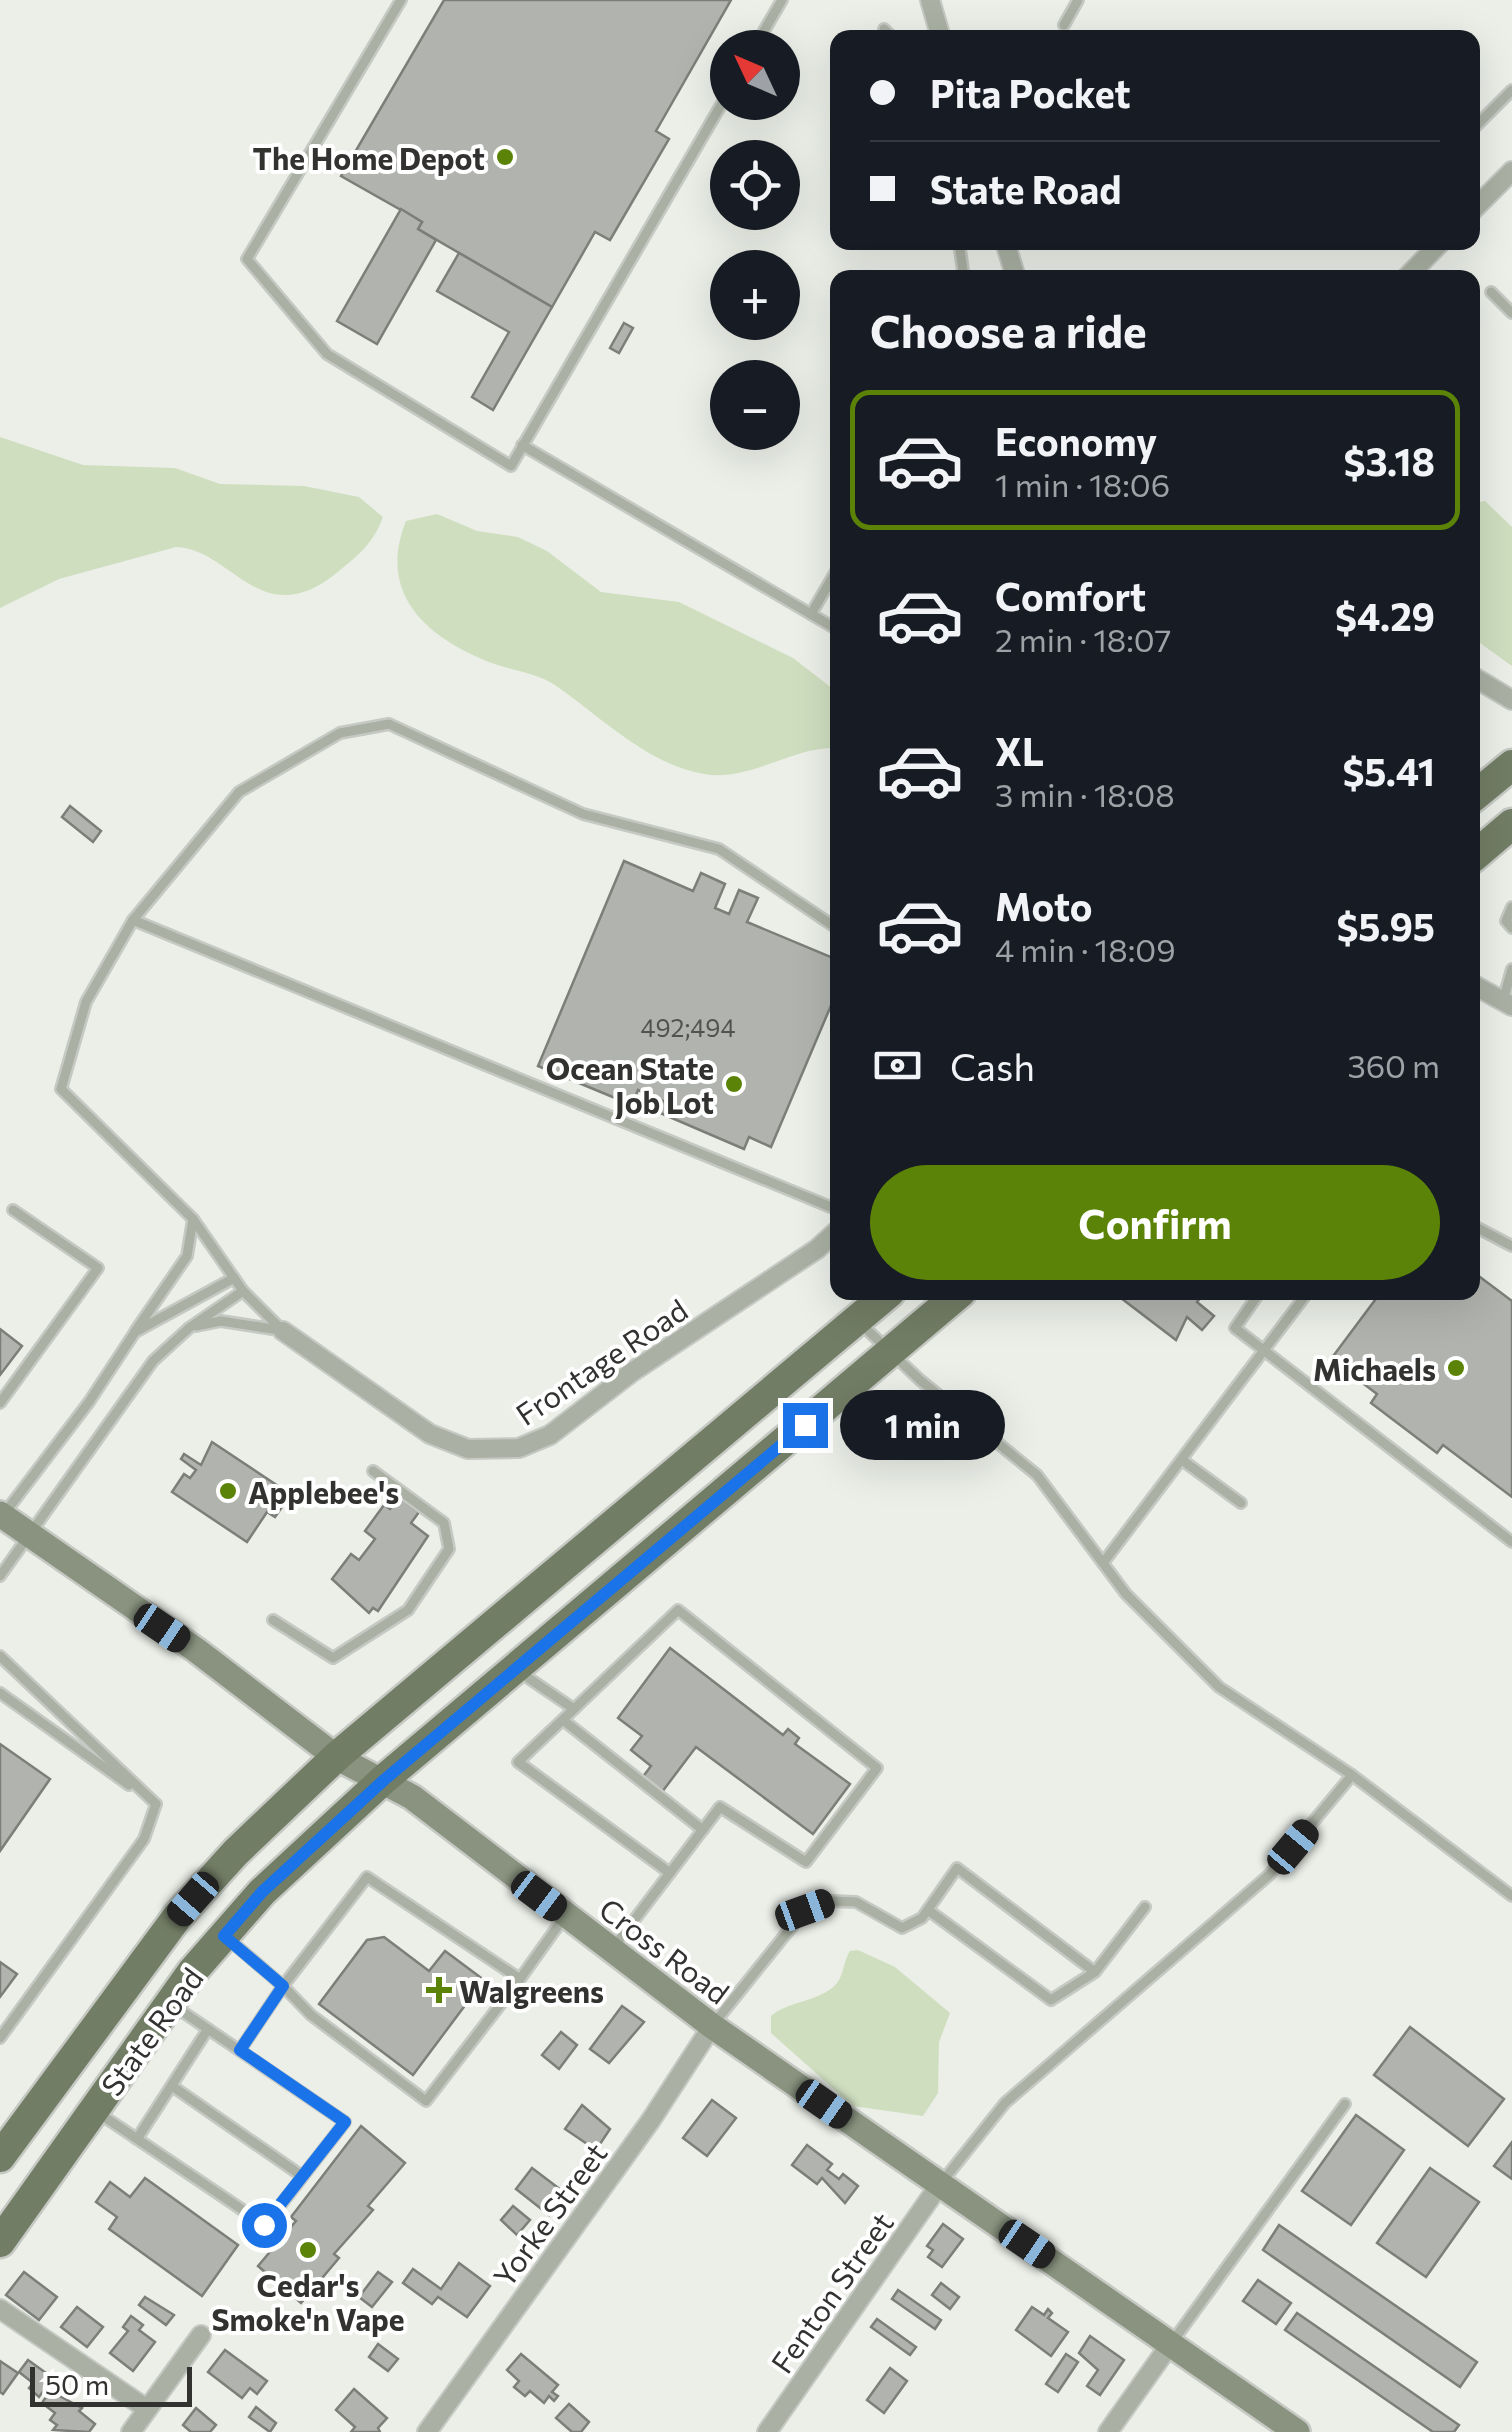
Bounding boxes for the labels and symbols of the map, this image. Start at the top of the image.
north arrow [710,30,800,120]
place label: The Home Depot [253,139,485,176]
marker: The Home Depot [494,146,516,168]
house number: 492;494 [640,1012,736,1042]
place label: Ocean State Job Lot [546,1049,714,1120]
marker: Ocean State Job Lot [723,1073,745,1095]
street label: Frontage Road [508,1290,694,1432]
place label: Michaels [1313,1350,1436,1387]
marker: Michaels [1445,1357,1467,1379]
callout: 1 min [840,1390,1005,1460]
route end [783,1403,828,1448]
place label: Applebee's [248,1473,399,1510]
marker: Applebee's [217,1480,239,1502]
car [129,1599,195,1657]
car [1262,1814,1324,1880]
car [506,1866,572,1926]
car [162,1867,224,1931]
car [772,1886,838,1934]
street label: Cross Road [593,1889,737,2011]
street label: State Road [92,1960,210,2102]
place label: Walgreens [459,1972,604,2009]
marker: Walgreens [428,1979,450,2001]
car [791,2075,857,2133]
street label: Yorke Street [484,2135,614,2293]
route start [242,2203,287,2248]
street label: Fenton Street [762,2205,900,2379]
car [994,2215,1060,2273]
marker: Cedar's Smoke'n Vape [297,2239,319,2261]
place label: Cedar's Smoke'n Vape [211,2266,405,2337]
scale bar [30,2362,192,2406]

